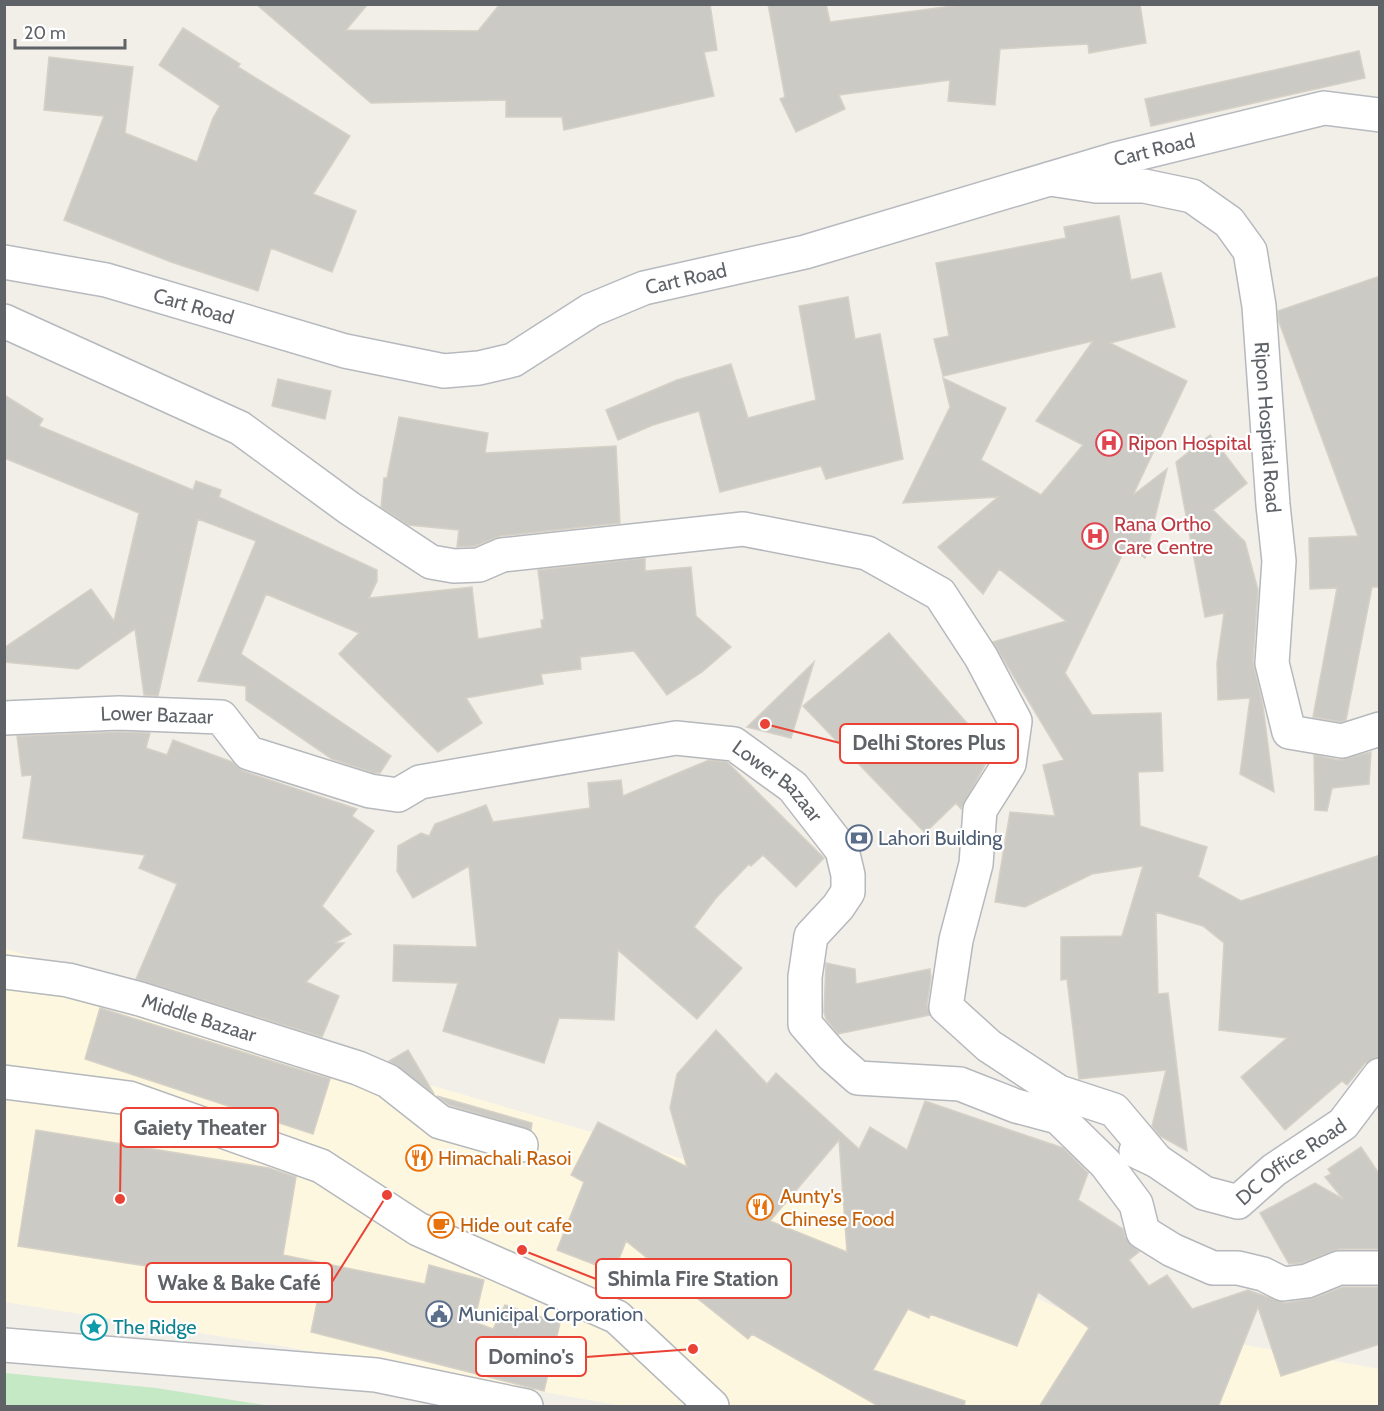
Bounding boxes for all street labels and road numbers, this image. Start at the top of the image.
street label: Cart Road [1111,128,1197,171]
street label: Cart Road [643,258,729,299]
street label: Cart Road [150,283,237,329]
street label: Ripon Hospital Road [1250,341,1286,514]
street label: Lower Bazaar [100,701,214,729]
street label: Lower Bazaar [728,735,828,827]
street label: Middle Bazaar [139,988,260,1047]
street label: DC Office Road [1231,1113,1351,1210]

